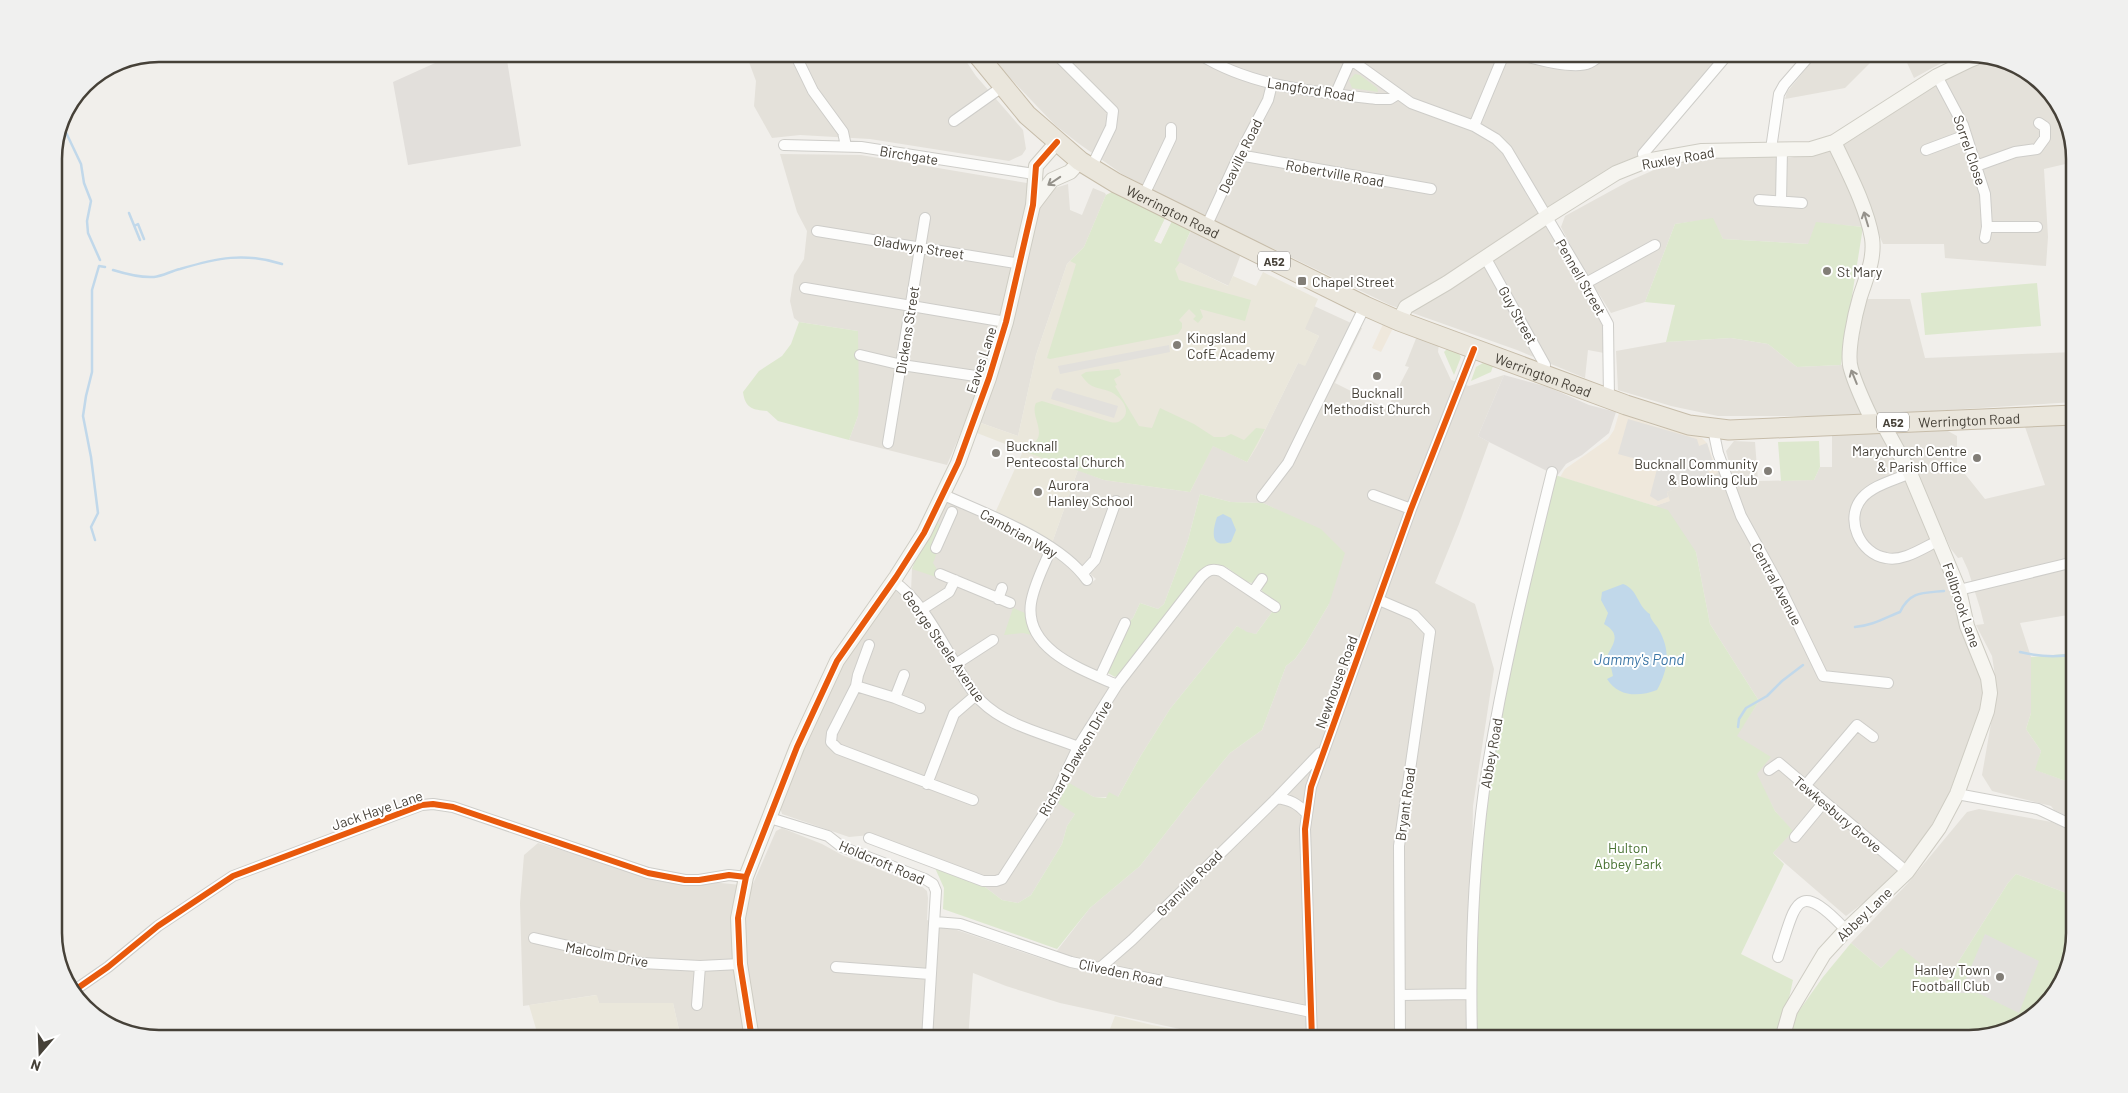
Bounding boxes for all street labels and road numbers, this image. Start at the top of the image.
street label: Langford Road [1266,74,1356,104]
street label: Sorrel Close [1950,113,1990,187]
street label: Deaville Road [1215,116,1265,196]
street label: Birchgate [878,142,940,168]
street label: Ruxley Road [1640,143,1716,173]
street label: Robertville Road [1285,156,1385,190]
street label: Werrington Road [1124,181,1223,241]
street label: Gladwyn Street [872,231,966,263]
street label: Pennell Street [1552,236,1610,318]
road number: A52 [1258,252,1290,270]
street label: Guy Street [1495,283,1541,347]
street label: Dickens Street [892,285,922,375]
street label: Eaves Lane [962,325,1000,395]
street label: Werrington Road [1493,349,1594,400]
street label: Werrington Road [1918,409,2020,430]
road number: A52 [1877,412,1909,432]
street label: Cambrian Way [977,505,1061,562]
street label: Central Avenue [1748,540,1806,628]
street label: Fellbrook Lane [1939,560,1985,650]
street label: George Steele Avenue [899,587,989,705]
street label: Newhouse Road [1311,633,1361,731]
street label: Richard Dawson Drive [1035,697,1115,819]
street label: Abbey Road [1476,716,1506,790]
street label: Bryant Road [1391,766,1419,842]
street label: Tewkesbury Grove [1790,772,1886,856]
street label: Jack Haye Lane [329,786,425,834]
street label: Holdcroft Road [837,836,927,888]
street label: Granville Road [1153,847,1225,919]
street label: Abbey Lane [1833,883,1895,945]
street label: Malcolm Drive [564,938,650,970]
street label: Cliveden Road [1077,955,1165,989]

